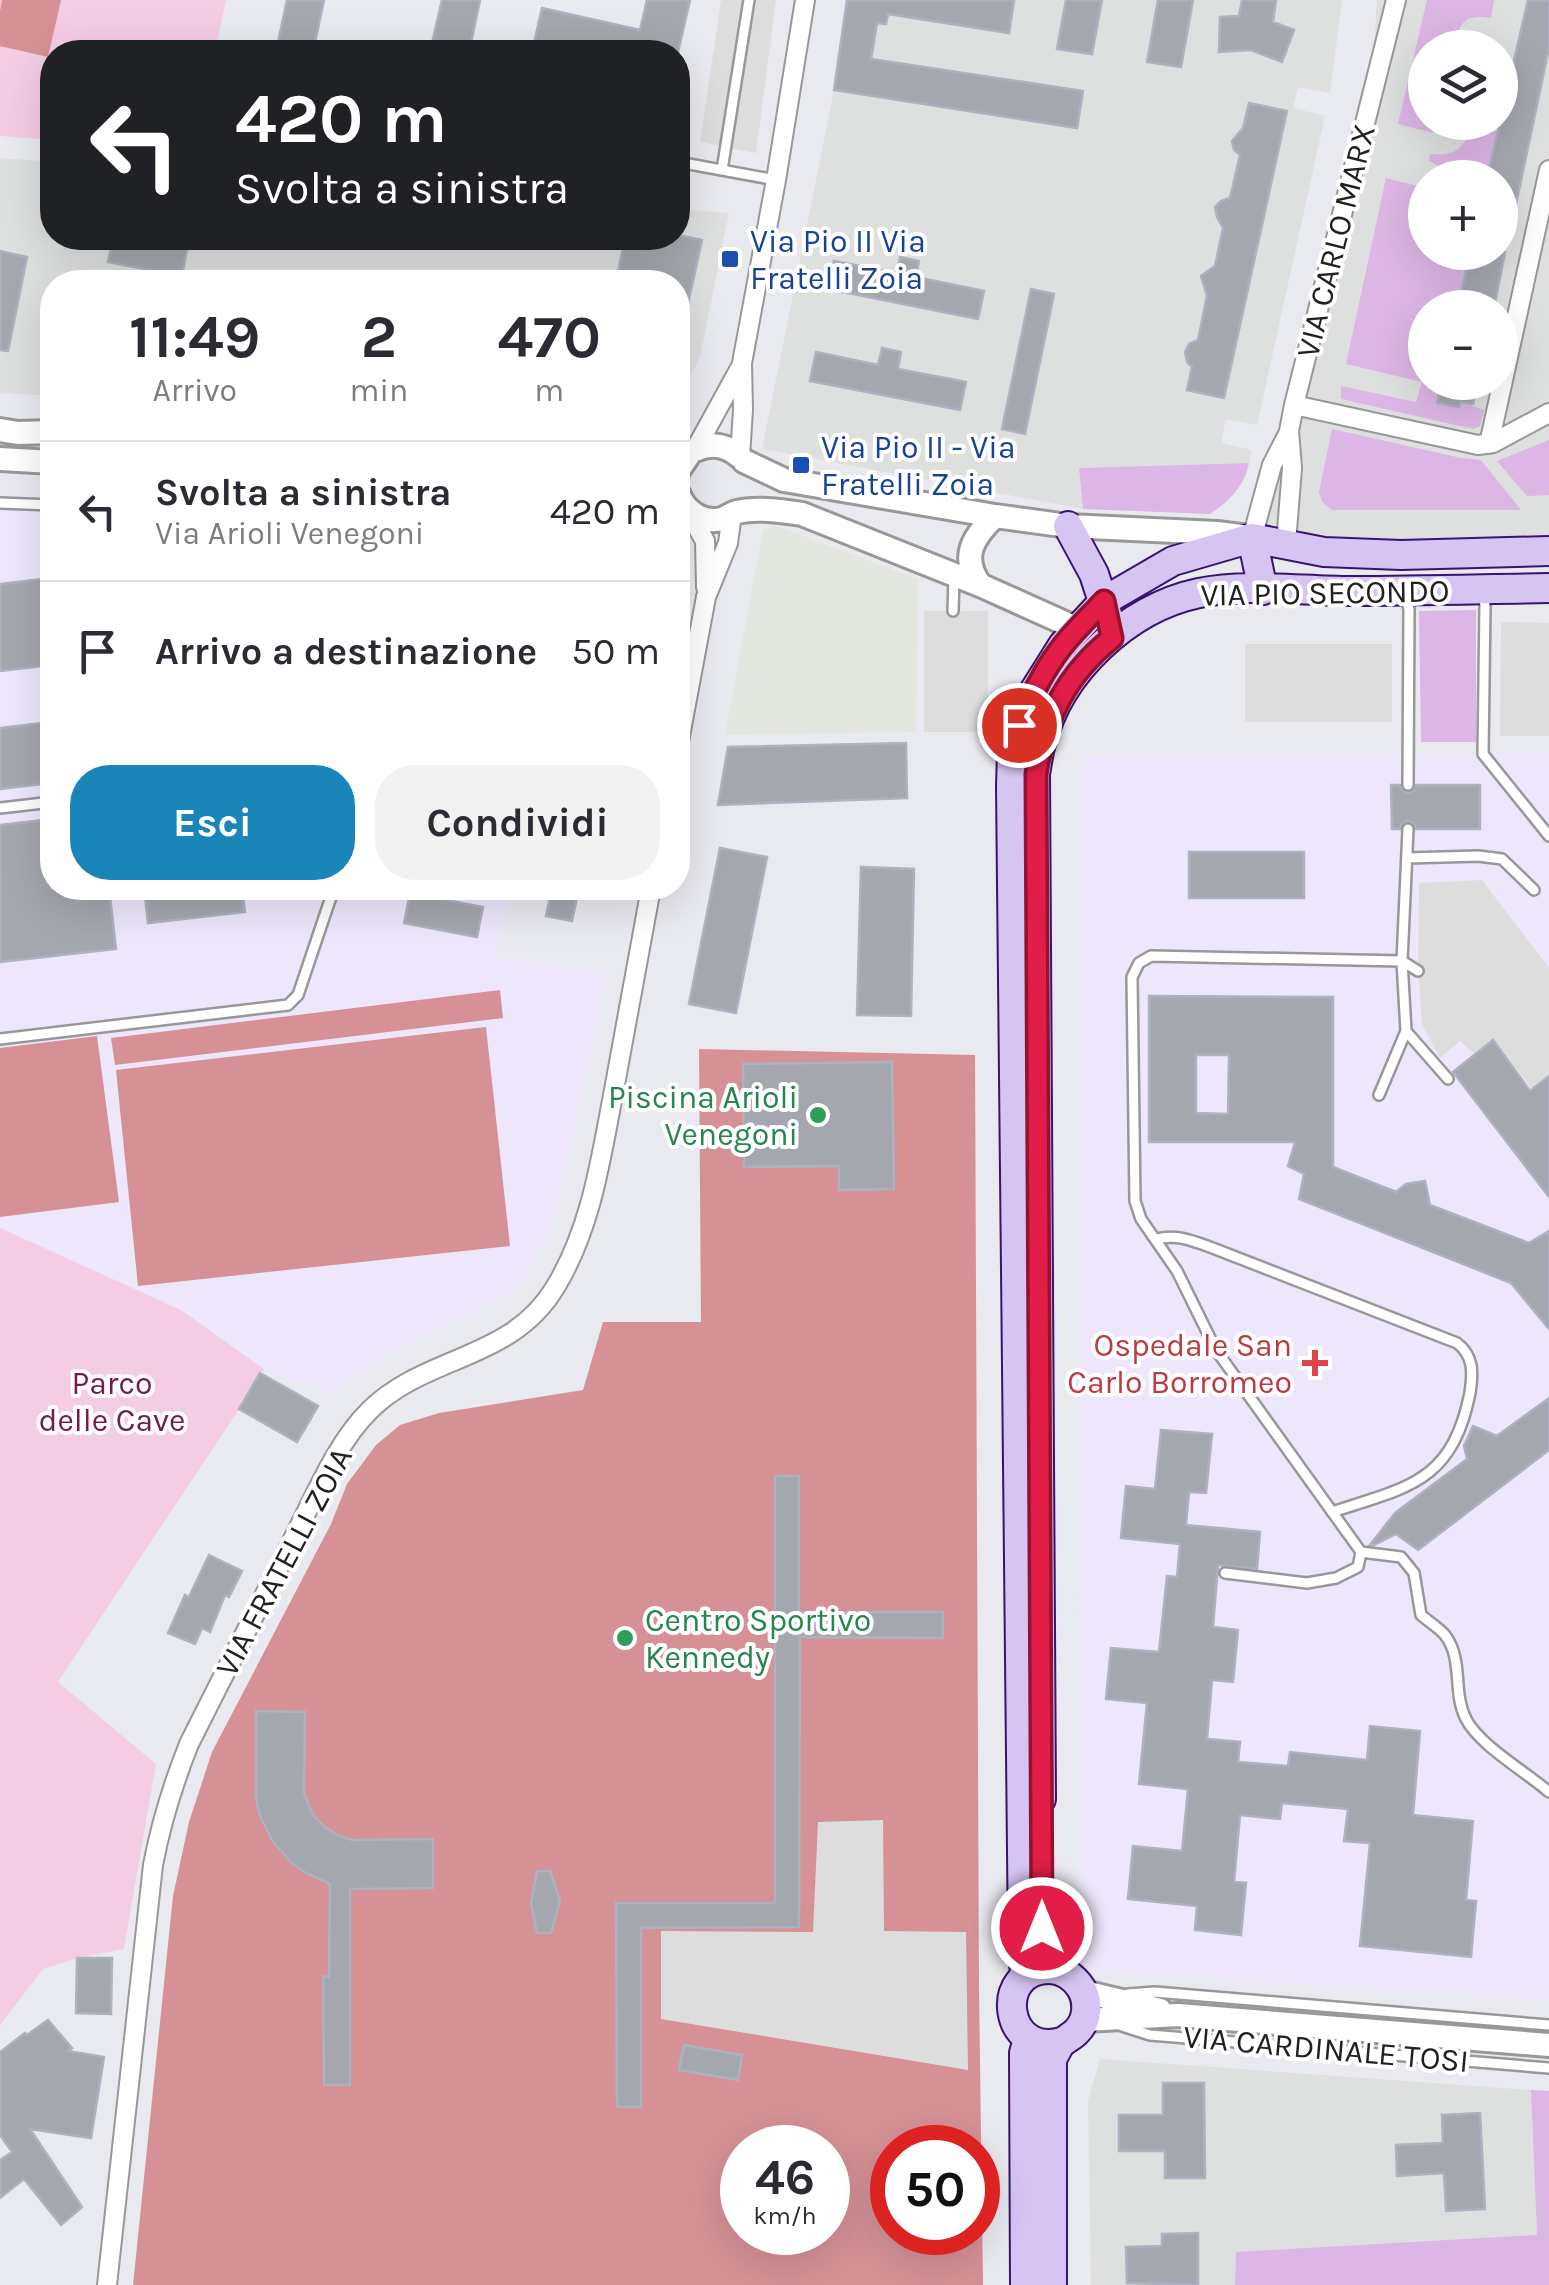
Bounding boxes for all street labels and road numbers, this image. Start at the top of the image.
street label: VIA CARLO MARX [1289,120,1383,362]
street label: VIA PIO SECONDO [1200,572,1450,614]
street label: VIA FRATELLI ZOIA [208,1441,360,1683]
street label: VIA CARDINALE TOSI [1182,2018,1470,2080]

